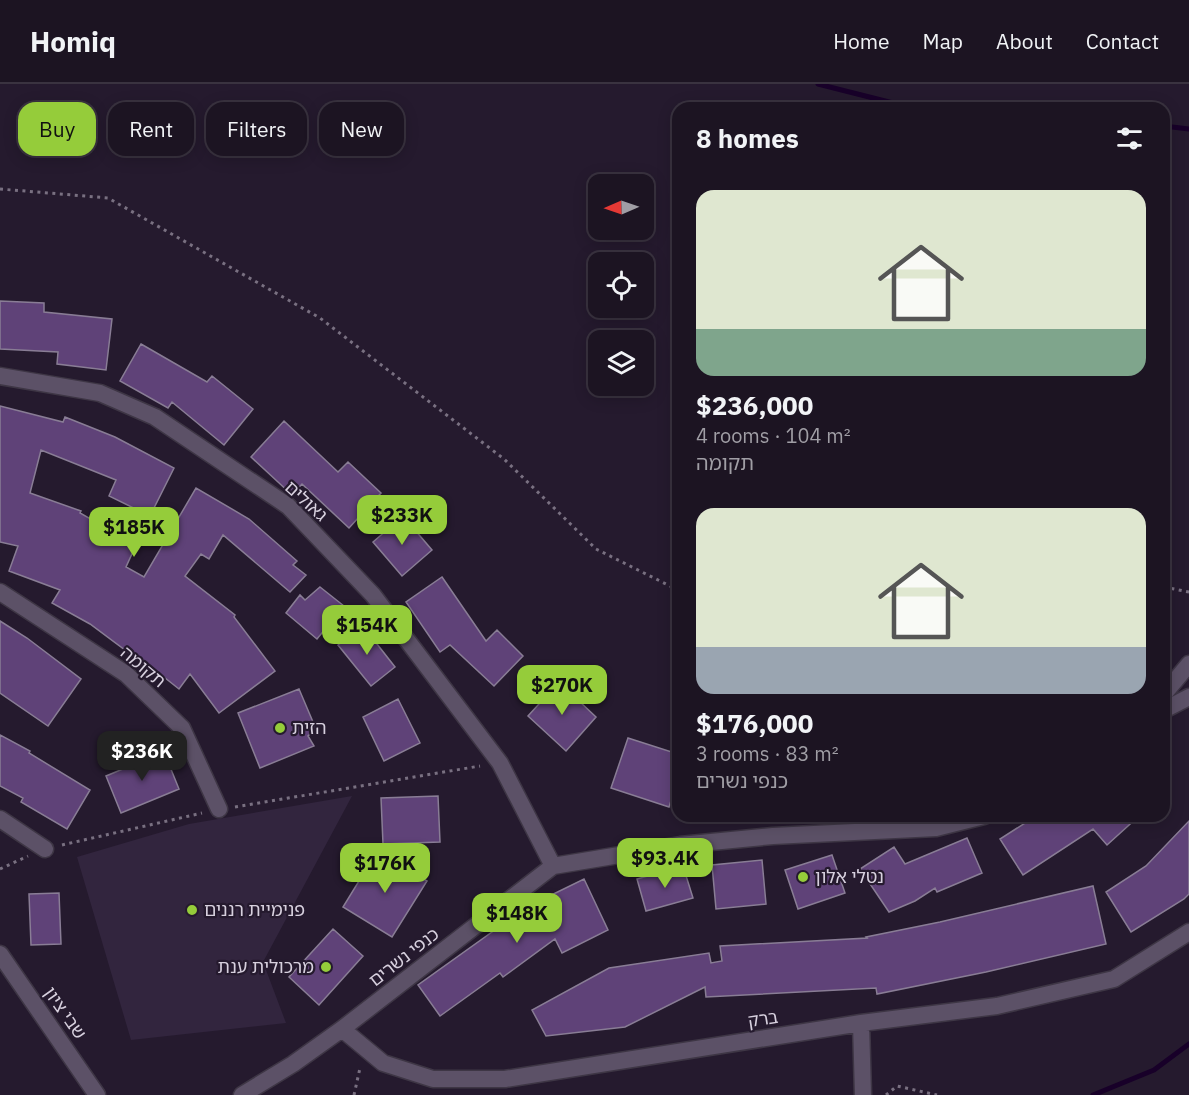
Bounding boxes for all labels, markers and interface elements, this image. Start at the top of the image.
text: Homiq [30,23,116,60]
text: Home [833,27,890,55]
text: Map [923,27,963,55]
text: About [996,27,1053,55]
text: Contact [1086,27,1159,55]
chip: Buy [18,102,96,156]
chip: Rent [108,102,194,156]
chip: Filters [206,102,307,156]
chip: New [319,102,404,156]
text: 8 homes [696,121,799,155]
icon: filters [1113,122,1146,155]
north arrow [588,174,654,240]
map controls [588,174,654,396]
icon: home [867,229,975,337]
button: locate [588,252,654,318]
button: layers [588,330,654,396]
text: $236,000 [696,388,813,422]
text: 4 rooms · 104 m² [696,422,851,449]
text: תקומה [696,449,754,476]
street label: גאולים [280,475,333,526]
pin: $233K [360,495,444,546]
text: $233K [371,501,433,528]
pin: $185K [92,507,176,558]
text: $185K [103,513,165,540]
icon: home [867,547,975,655]
pin: $154K [325,605,409,656]
text: $154K [336,611,398,638]
street label: תקומה [116,641,171,692]
pin: $270K [520,665,604,716]
text: $270K [531,671,593,698]
text: $176,000 [696,706,813,740]
place label: הזית [292,716,327,739]
marker: הזית [273,721,287,735]
pin: $236K [100,731,184,782]
text: $236K [111,737,173,764]
text: 3 rooms · 83 m² [696,740,839,767]
text: כנפי נשרים [696,767,788,794]
pin: $93.4K [616,838,714,889]
pin: $176K [343,843,427,894]
text: $93.4K [631,844,699,871]
text: $176K [354,849,416,876]
place label: נטלי אלון [815,865,884,888]
marker: נטלי אלון [796,870,810,884]
pin: $148K [475,893,559,944]
place label: פנימיית רננים [204,898,305,921]
text: $148K [486,899,548,926]
marker: פנימיית רננים [185,903,199,917]
street label: כנפי נשרים [364,922,443,991]
place label: מרכולית ענת [218,955,314,978]
marker: מרכולית ענת [319,960,333,974]
street label: שבי ציון [39,982,92,1043]
street label: ברק [746,1005,780,1032]

